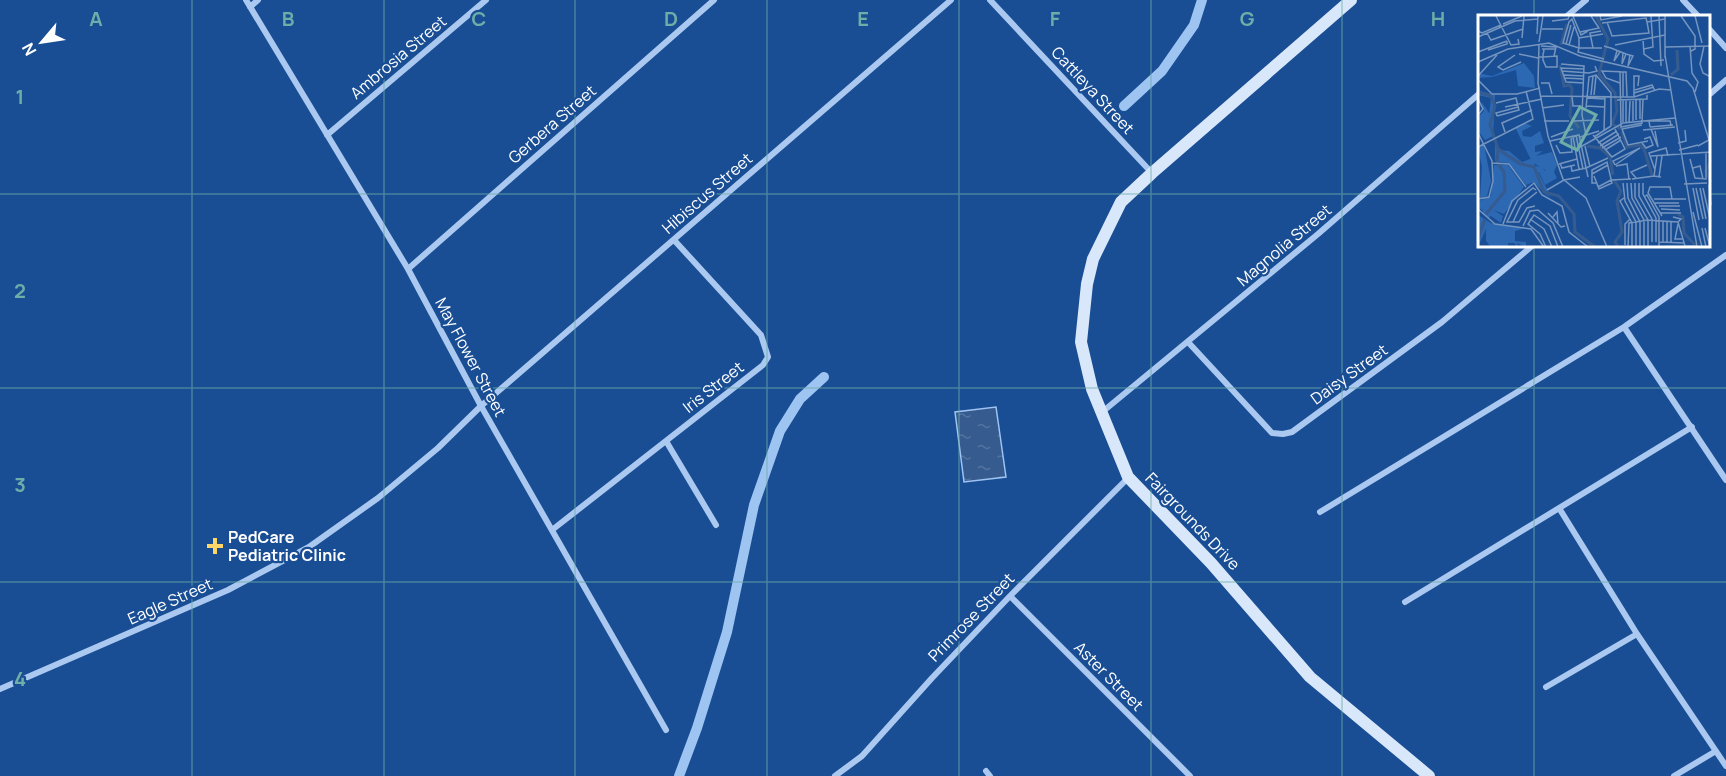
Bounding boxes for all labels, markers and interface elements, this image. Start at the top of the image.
text: A [89,5,103,32]
text: B [282,5,295,32]
text: C [472,5,486,32]
text: D [664,5,678,32]
text: E [857,5,869,32]
text: F [1050,5,1061,32]
text: G [1240,5,1255,32]
text: H [1431,5,1445,32]
street label: Ambrosia Street [345,10,451,104]
north arrow [12,12,72,72]
inset map [1478,15,1711,248]
text: N [16,39,41,60]
street label: Cattleya Street [1047,41,1139,139]
street label: Gerbera Street [503,80,601,168]
text: 1 [16,83,24,110]
street label: Hibiscus Street [657,148,757,238]
street label: Magnolia Street [1232,199,1336,291]
text: 2 [14,277,26,304]
street label: May Flower Street [430,294,512,420]
street label: Daisy Street [1306,339,1392,409]
street label: Iris Street [678,356,748,418]
street label: Fairgrounds Drive [1141,467,1245,575]
text: 3 [14,471,26,498]
place label: PedCare Pediatric Clinic [228,526,346,566]
marker: PedCare Pediatric Clinic [206,537,224,555]
street label: Primrose Street [923,568,1019,666]
street label: Eagle Street [124,572,216,630]
street label: Aster Street [1069,636,1149,716]
text: 4 [14,665,26,692]

